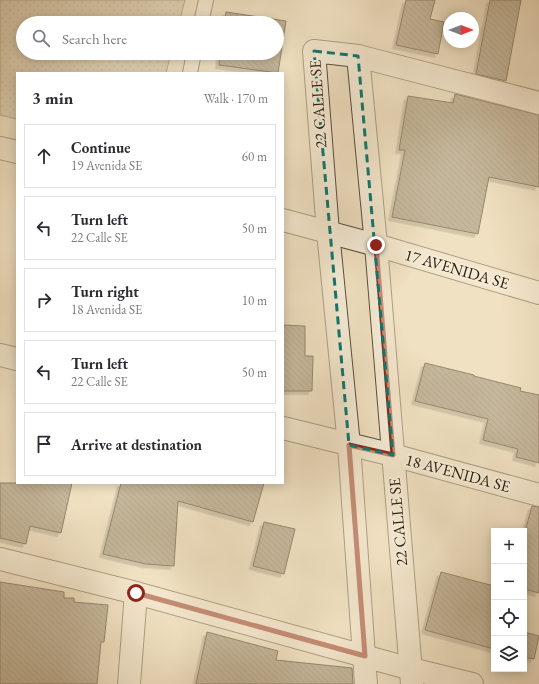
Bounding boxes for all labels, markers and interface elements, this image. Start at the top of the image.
north arrow [443,12,479,48]
search box [16,16,284,60]
icon: search [30,27,52,49]
text: Search here [62,29,127,48]
street label: 22 CALLE SE [304,59,332,149]
text: 3 min [32,87,73,109]
text: Walk · 170 m [204,90,268,107]
text: Continue [71,138,131,157]
icon: ahead [33,145,55,167]
text: 60 m [242,148,267,165]
text: 19 Avenida SE [71,157,142,174]
text: Turn left [71,210,128,229]
icon: left [33,217,55,239]
text: 50 m [242,220,267,237]
text: 22 Calle SE [71,229,128,246]
route end [367,236,385,254]
street label: 17 AVENIDA SE [402,244,512,294]
text: Turn right [71,282,139,301]
icon: right [33,289,55,311]
text: 10 m [242,292,267,309]
text: 18 Avenida SE [71,301,142,318]
text: Turn left [71,354,128,373]
icon: left [33,361,55,383]
text: 50 m [242,364,267,381]
text: 22 Calle SE [71,373,128,390]
icon: arrive [33,433,55,455]
text: Arrive at destination [71,435,202,454]
street label: 18 AVENIDA SE [403,449,513,497]
street label: 22 CALLE SE [384,477,412,567]
map controls [491,528,527,672]
button: + [491,528,527,564]
button: − [491,564,527,600]
route start [127,584,145,602]
button: locate [491,600,527,636]
button: layers [491,636,527,672]

